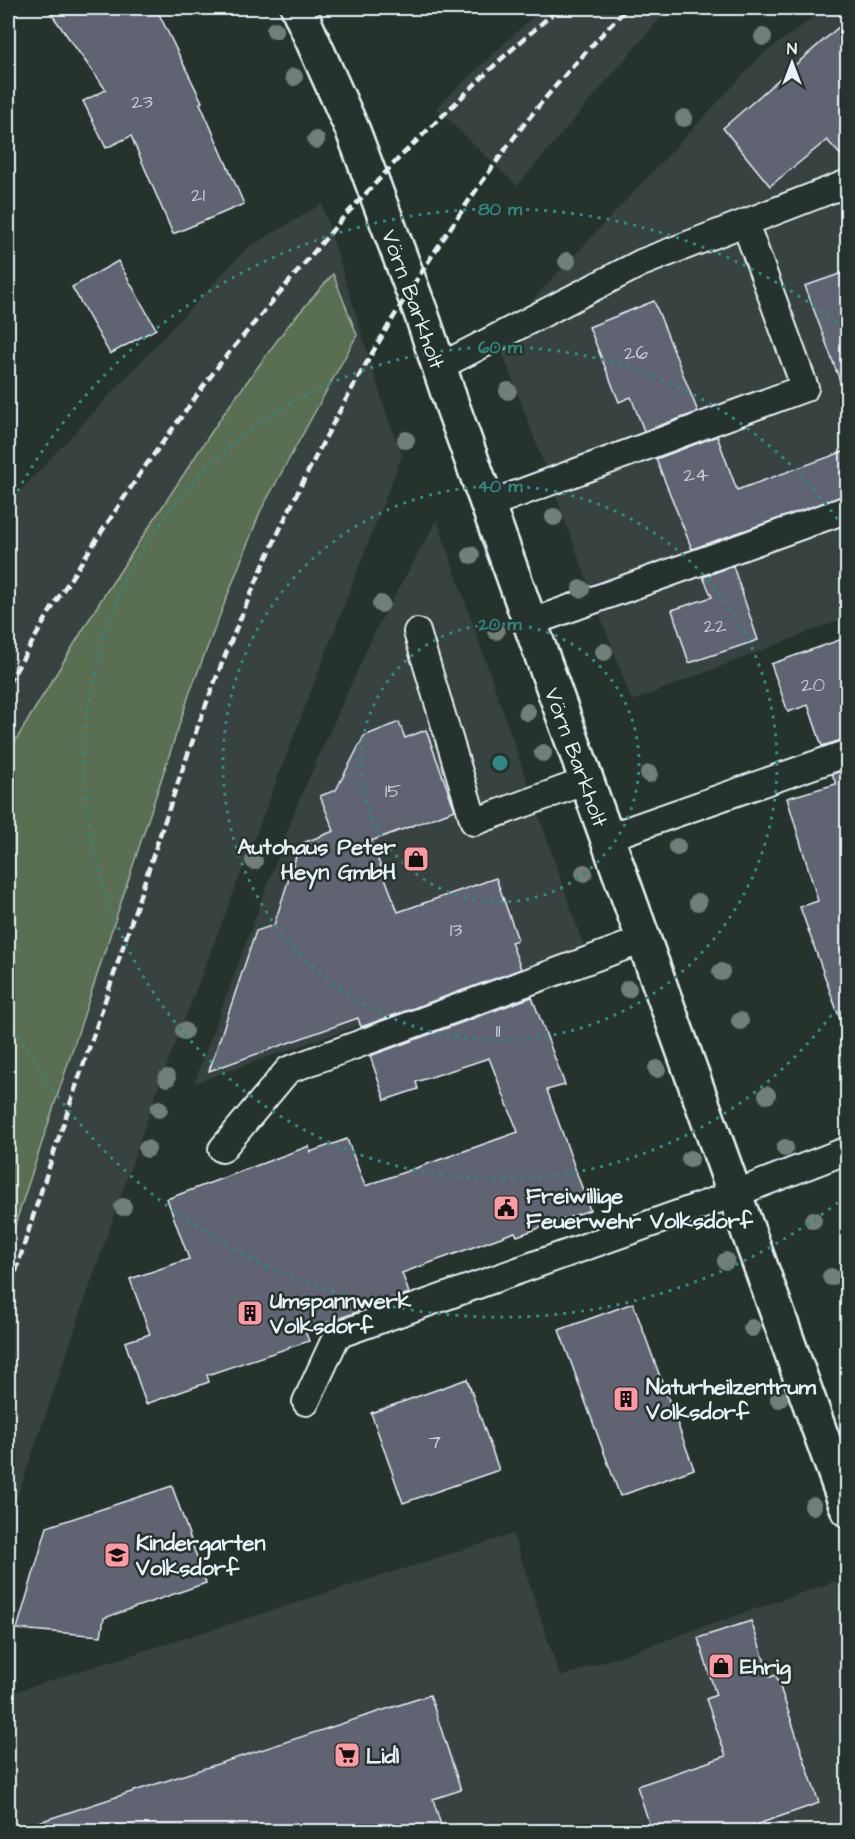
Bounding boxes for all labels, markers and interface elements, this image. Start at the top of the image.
north arrow [762,33,822,93]
text: N [787,38,797,60]
house number: 23 [131,88,153,116]
house number: 21 [191,181,205,209]
text: 80 m [478,197,523,222]
street label: Vörn Barkholt [373,226,452,374]
text: 60 m [478,335,523,360]
house number: 26 [624,339,648,367]
house number: 24 [683,461,709,489]
text: 40 m [478,474,523,499]
text: 20 m [478,612,522,637]
house number: 22 [704,612,727,640]
house number: 20 [801,671,825,699]
street label: Vörn Barkholt [536,684,615,832]
centre of rings [490,753,510,773]
house number: 15 [385,777,401,805]
place label: Autohaus Peter Heyn GmbH [237,832,397,890]
shop icon: Autohaus Peter Heyn GmbH [401,844,431,874]
house number: 13 [450,916,462,944]
house number: 11 [495,1017,501,1045]
place label: Freiwillige Feuerwehr Volksdorf [526,1181,754,1237]
public building icon: Freiwillige Feuerwehr Volksdorf [491,1193,521,1223]
place label: Umspannwerk Volksdorf [269,1286,412,1342]
building icon: Umspannwerk Volksdorf [235,1298,265,1328]
place label: Naturheilzentrum Volksdorf [645,1372,817,1428]
building icon: Naturheilzentrum Volksdorf [611,1384,641,1414]
house number: 7 [429,1428,441,1456]
place label: Kindergarten Volksdorf [135,1528,265,1584]
school or university icon: Kindergarten Volksdorf [102,1540,132,1570]
shop icon: Ehrig [706,1651,736,1681]
place label: Ehrig [740,1652,791,1684]
supermarket icon: Lidl [332,1740,362,1770]
place label: Lidl [366,1741,400,1772]

